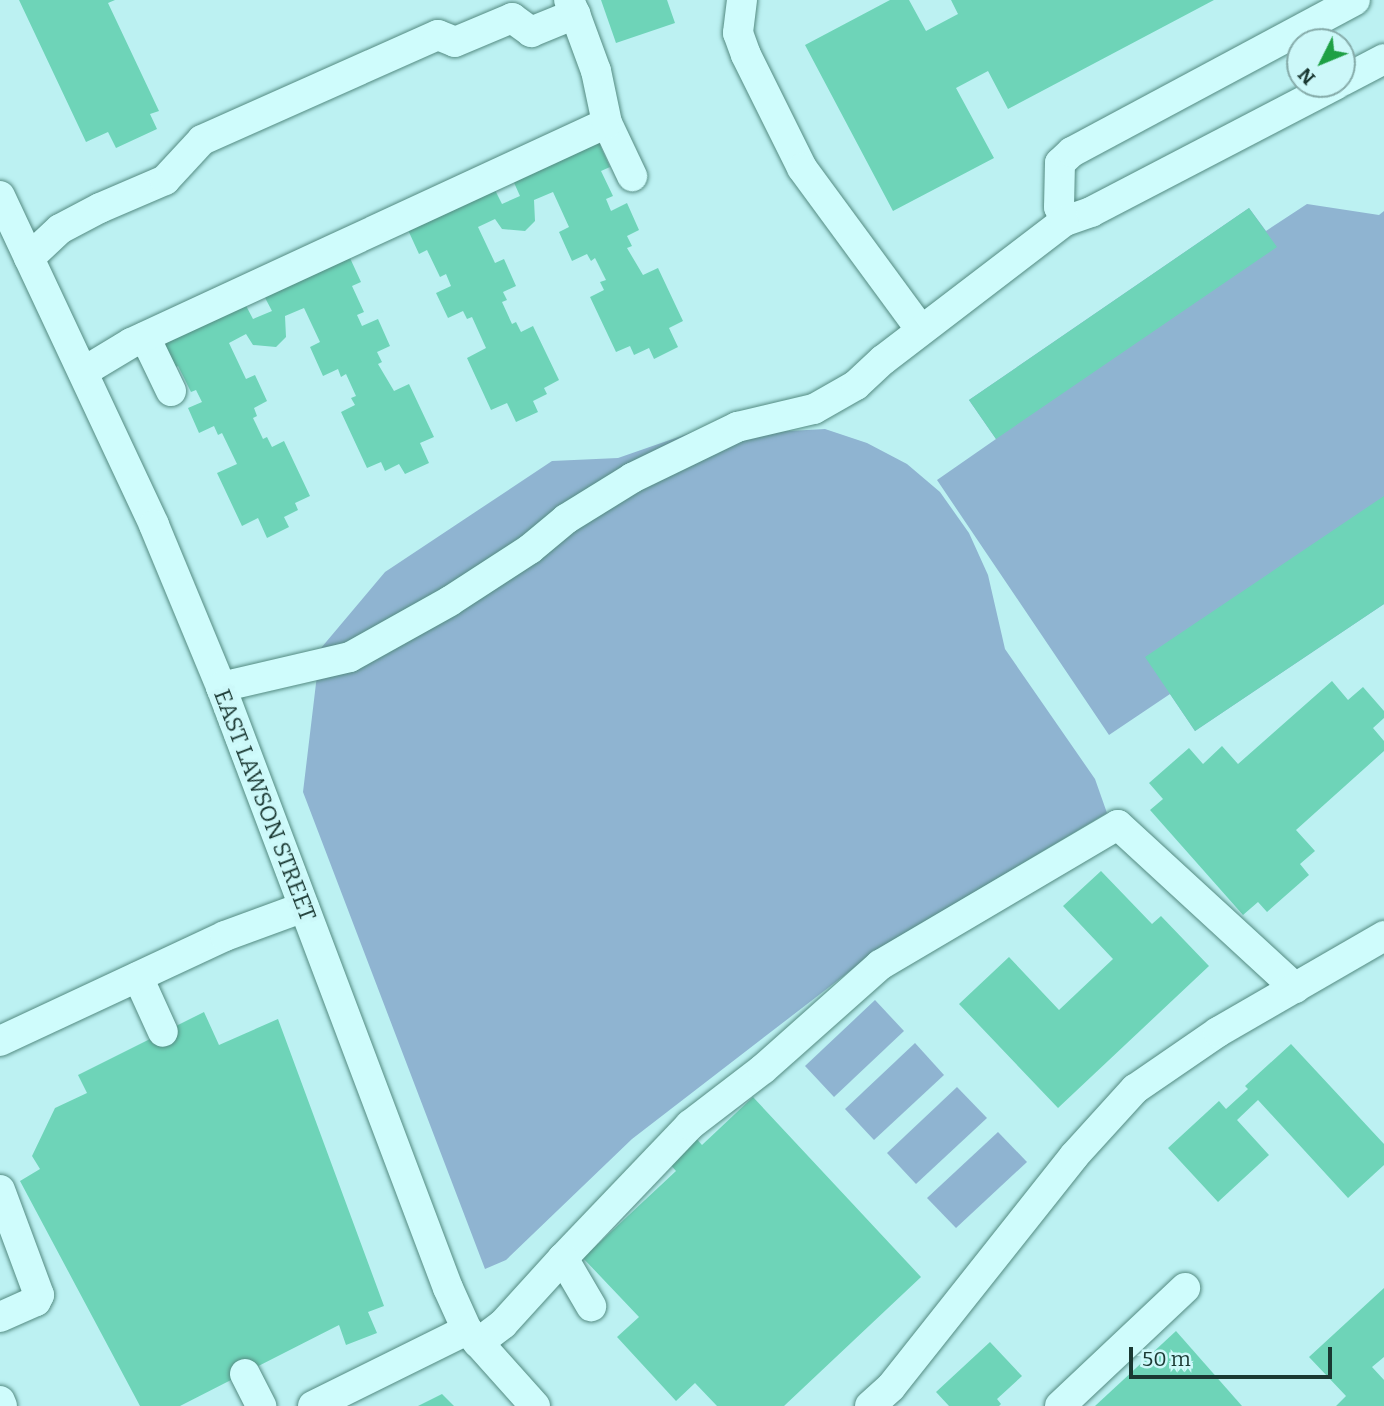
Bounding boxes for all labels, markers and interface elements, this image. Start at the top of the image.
north arrow [1286,28,1356,98]
text: N [1293,63,1320,90]
street label: EAST LAWSON STREET [208,685,322,925]
scale bar [1132,1332,1335,1376]
text: 50 m [1142,1346,1191,1372]

